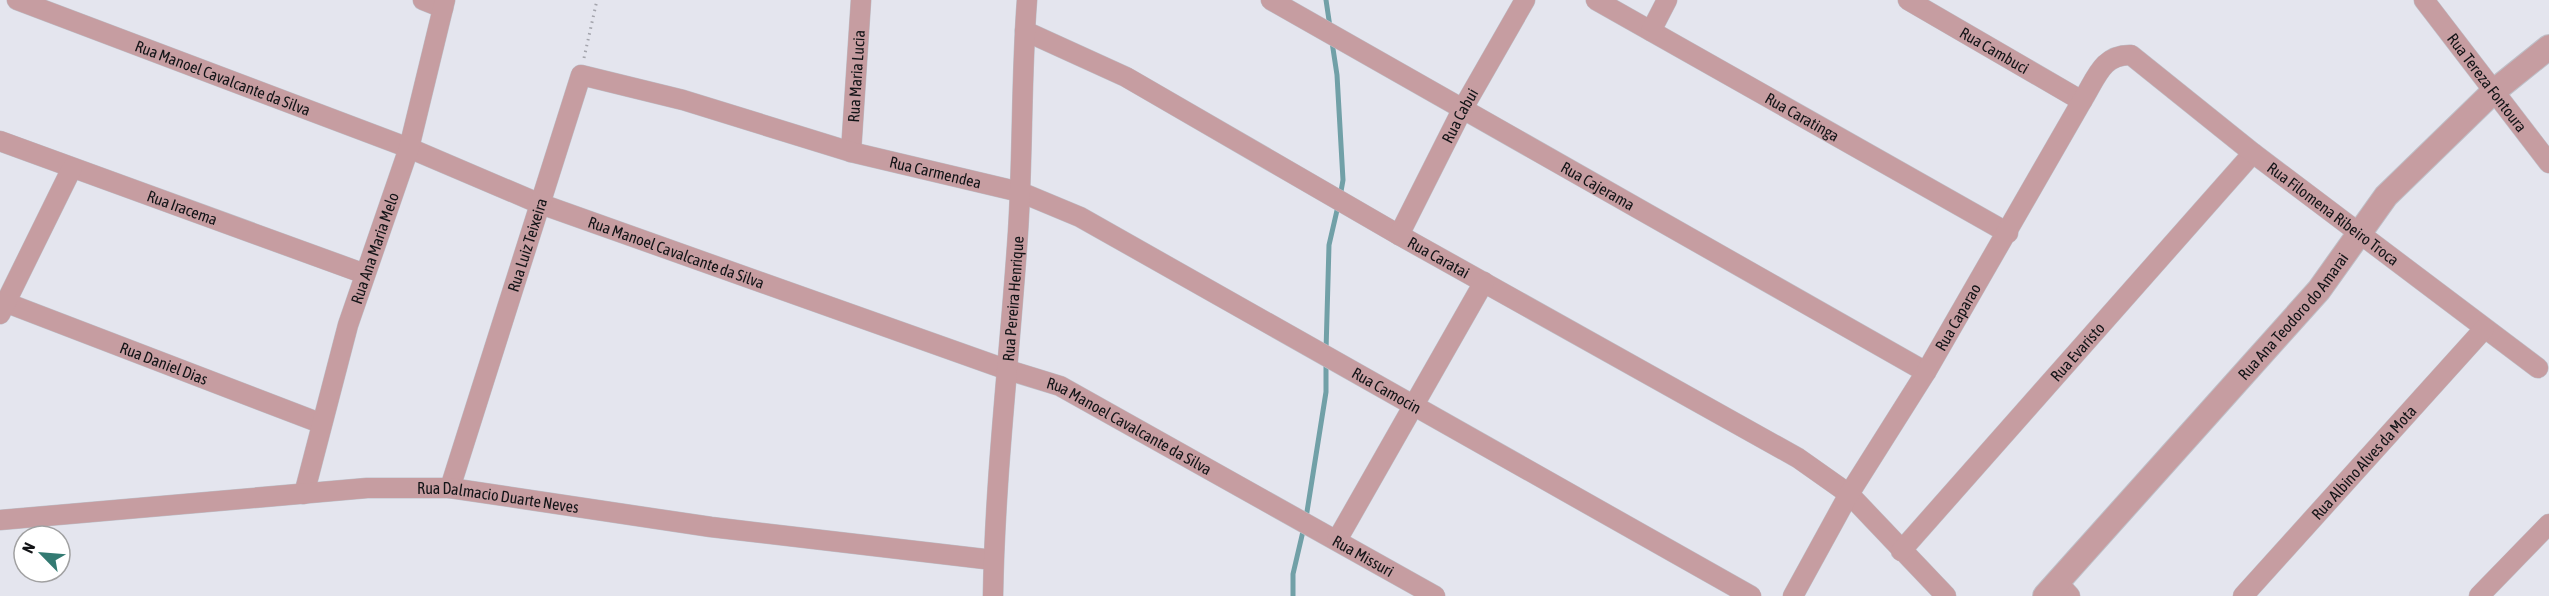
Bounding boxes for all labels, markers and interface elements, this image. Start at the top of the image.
street label: Rua Cambuci [1957,23,2032,77]
street label: Rua Maria Lucia [844,29,868,123]
street label: Rua Tereza Fontoura [2444,30,2531,135]
street label: Rua Manoel Cavalcante da Silva [133,36,313,119]
street label: Rua Cabui [1438,85,1482,146]
street label: Rua Caratinga [1762,89,1842,145]
street label: Rua Carmendea [888,152,983,192]
street label: Rua Cajerama [1558,158,1638,214]
street label: Rua Filomena Ribeiro Troca [2264,158,2402,269]
street label: Rua Iracema [145,186,220,228]
street label: Rua Ana Maria Melo [347,190,402,306]
street label: Rua Luiz Teixeira [504,196,550,294]
street label: Rua Manoel Cavalcante da Silva [586,213,767,292]
street label: Rua Caratai [1405,233,1473,282]
street label: Rua Pereira Henrique [999,236,1027,362]
street label: Rua Ana Teodoro do Amarai [2234,249,2352,383]
street label: Rua Caparao [1931,280,1984,354]
street label: Rua Evaristo [2047,319,2108,385]
street label: Rua Daniel Dias [117,338,211,388]
street label: Rua Camocin [1349,364,1424,417]
street label: Rua Manoel Cavalcante da Silva [1045,373,1215,478]
street label: Rua Albino Alves da Mota [2308,402,2420,523]
street label: Rua Dalmacio Duarte Neves [417,479,580,516]
north arrow [12,524,72,584]
street label: Rua Missuri [1329,532,1397,580]
text: N [18,540,39,556]

